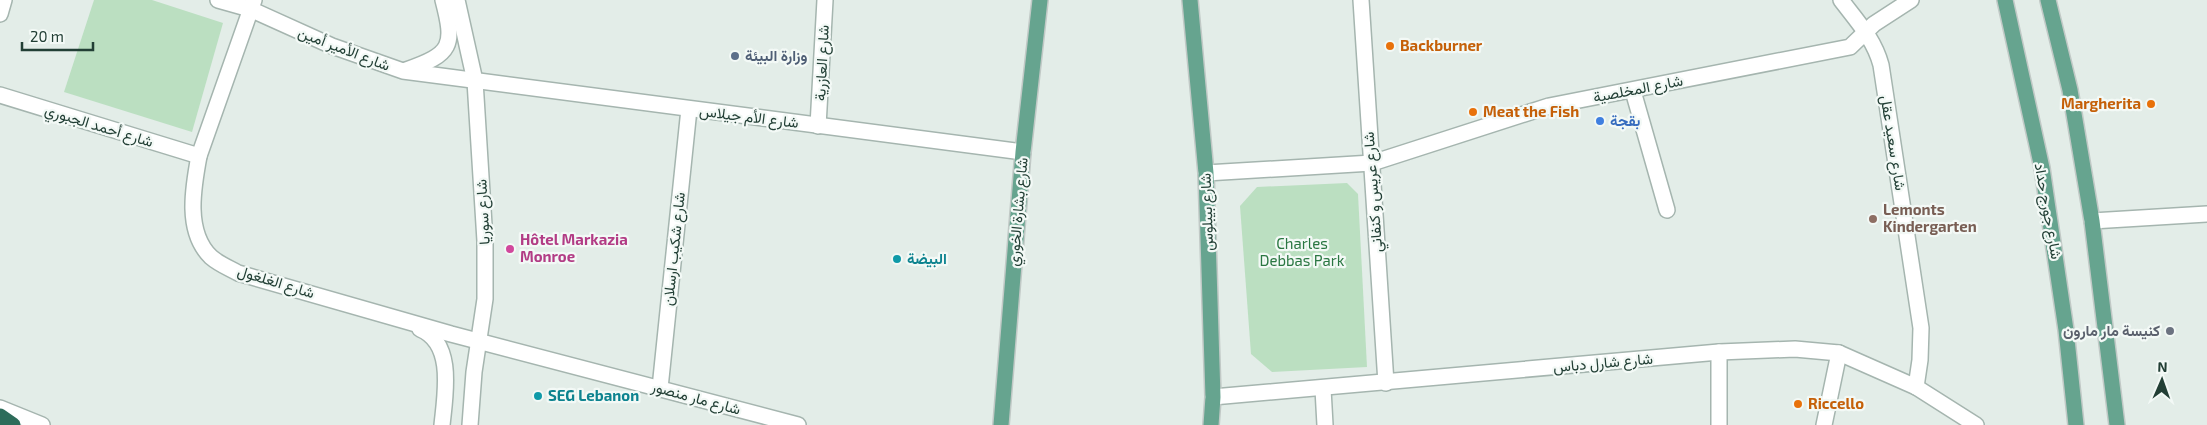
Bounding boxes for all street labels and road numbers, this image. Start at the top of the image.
street label: شارع الأمير أمين [295,22,393,77]
street label: شارع العازرية [810,24,835,102]
street label: شارع المخلصية [1591,70,1685,108]
street label: شارع سعيد عقل [1875,94,1910,192]
street label: شارع أحمد الجبوري [41,100,156,155]
street label: شارع الأم جيلاس [698,101,800,134]
street label: شارع عريس و كنفاني [1359,131,1390,253]
street label: شارع بشارة الخوري [1003,157,1036,268]
street label: شارع جورج حداد [2029,161,2066,261]
street label: شارع بيبلوس [1196,173,1219,251]
street label: شارع سوريا [471,178,496,245]
street label: شارع شكيب ارسلان [658,191,691,307]
street label: شارع الغلغول [235,261,317,304]
street label: شارع شارل دباس [1552,349,1654,378]
street label: شارع مار منصور [648,376,743,421]

